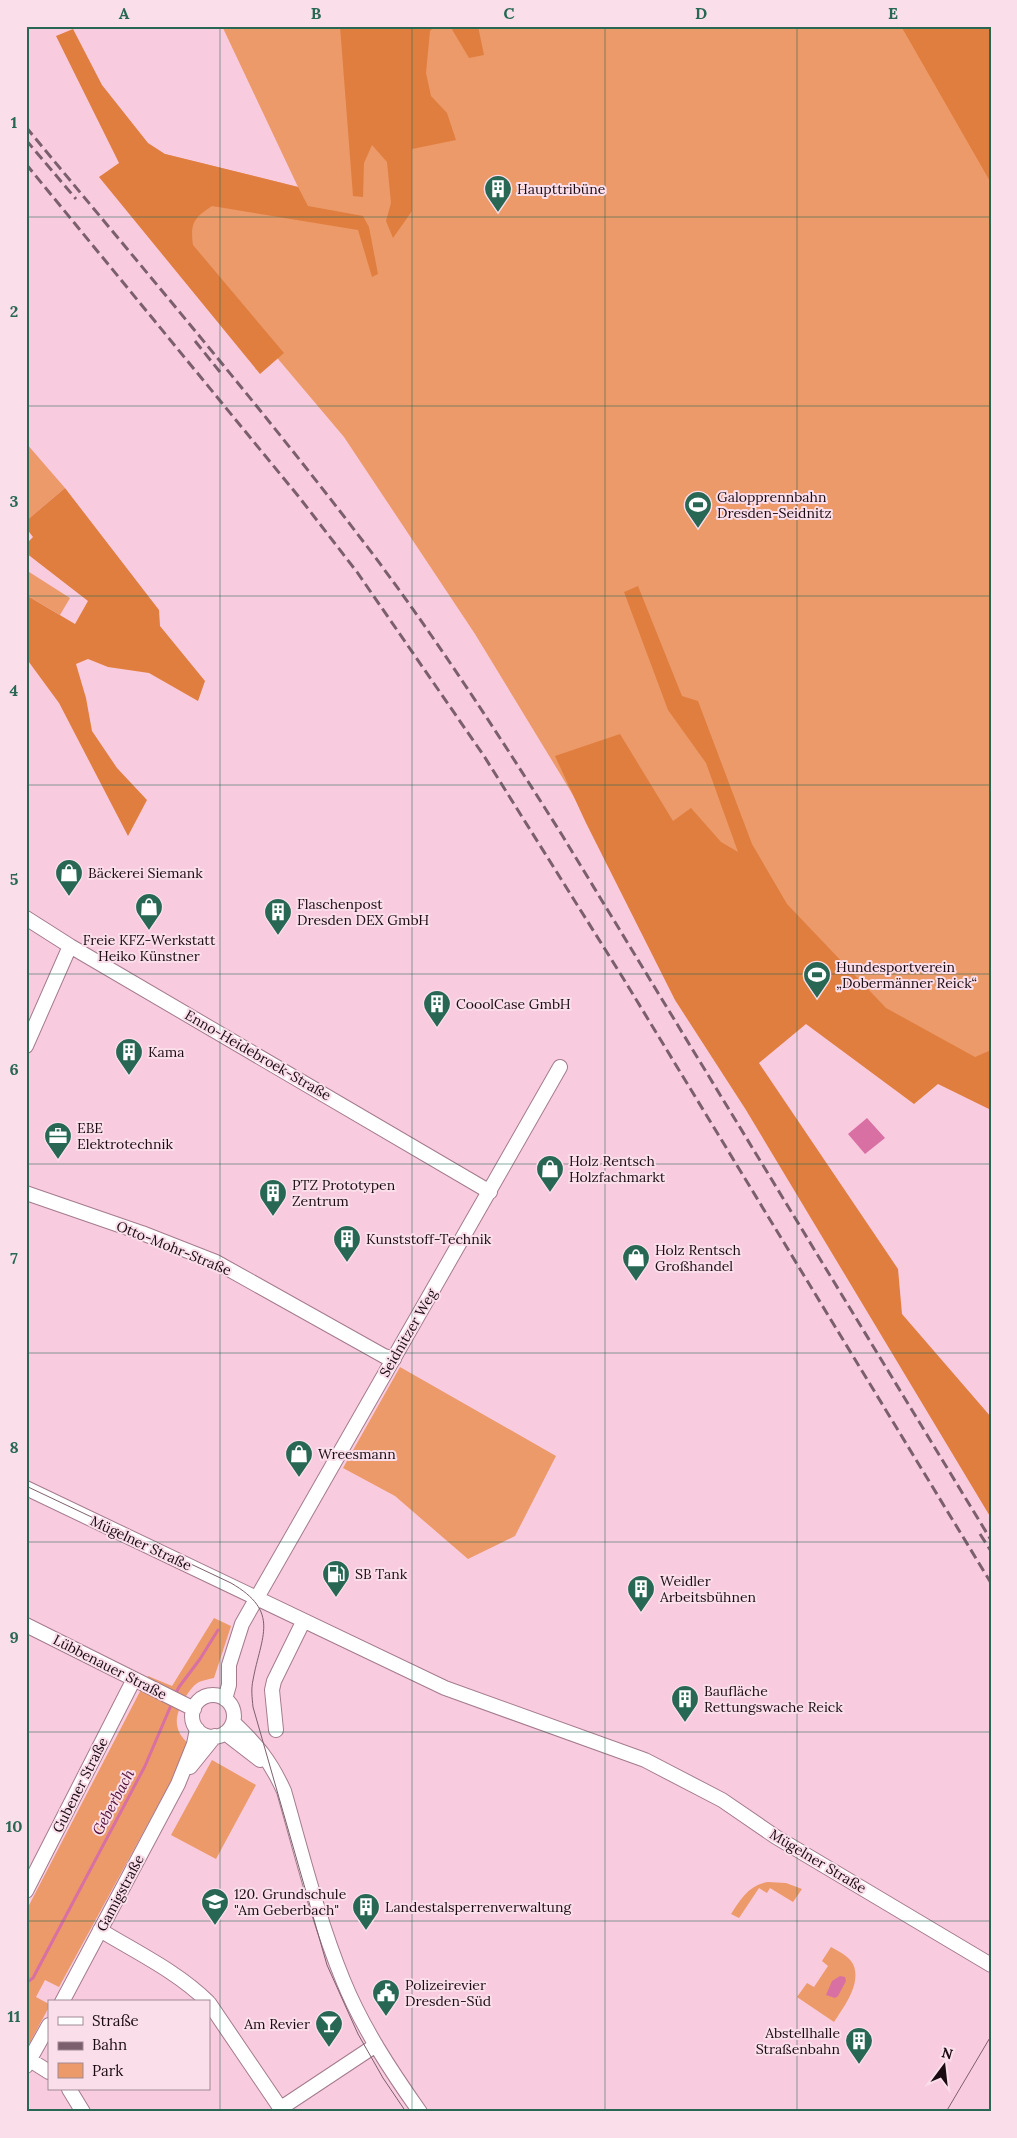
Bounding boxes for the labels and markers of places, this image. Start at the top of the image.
building icon: Haupttribüne [483,174,513,213]
place label: Haupttribüne [517,180,606,198]
place label: Galopprennbahn Dresden-Seidnitz [717,488,832,522]
sports icon: Galopprennbahn Dresden-Seidnitz [683,490,713,529]
shop icon: Bäckerei Siemank [54,858,84,897]
place label: Bäckerei Siemank [88,864,203,882]
shop icon: Freie KFZ-Werkstatt Heiko Künstner [134,892,164,931]
place label: Flaschenpost Dresden DEX GmbH [297,895,429,929]
building icon: Flaschenpost Dresden DEX GmbH [263,897,293,936]
place label: Freie KFZ-Werkstatt Heiko Künstner [83,931,216,965]
place label: Hundesportverein „Dobermänner Reick“ [836,958,977,992]
sports icon: Hundesportverein „Dobermänner Reick“ [802,960,832,999]
building icon: CooolCase GmbH [422,989,452,1028]
place label: CooolCase GmbH [456,995,571,1013]
building icon: Kama [114,1037,144,1076]
place label: Kama [148,1043,185,1061]
place label: EBE Elektrotechnik [77,1119,173,1153]
office icon: EBE Elektrotechnik [43,1121,73,1160]
place label: Holz Rentsch Holzfachmarkt [569,1152,666,1186]
shop icon: Holz Rentsch Holzfachmarkt [535,1154,565,1193]
place label: PTZ Prototypen Zentrum [292,1176,396,1210]
building icon: PTZ Prototypen Zentrum [258,1178,288,1217]
building icon: Kunststoff-Technik [332,1224,362,1263]
place label: Kunststoff-Technik [366,1230,492,1248]
place label: Holz Rentsch Großhandel [655,1241,741,1275]
shop icon: Holz Rentsch Großhandel [621,1243,651,1282]
shop icon: Wreesmann [284,1439,314,1478]
place label: Wreesmann [318,1445,396,1463]
fuel station icon: SB Tank [321,1559,351,1598]
place label: SB Tank [355,1565,408,1583]
place label: Weidler Arbeitsbühnen [659,1572,757,1606]
building icon: Weidler Arbeitsbühnen [626,1574,656,1613]
place label: Baufläche Rettungswache Reick [704,1682,843,1716]
building icon: Baufläche Rettungswache Reick [670,1684,700,1723]
place label: 120. Grundschule "Am Geberbach" [234,1885,347,1919]
school or university icon: 120. Grundschule "Am Geberbach" [200,1887,230,1926]
building icon: Landestalsperrenverwaltung [351,1892,381,1931]
place label: Landestalsperrenverwaltung [385,1898,571,1916]
place label: Polizeirevier Dresden-Süd [405,1976,491,2010]
public building icon: Polizeirevier Dresden-Süd [371,1978,401,2017]
bar icon: Am Revier [314,2009,344,2048]
place label: Am Revier [243,2015,310,2033]
place label: Abstellhalle Straßenbahn [756,2024,840,2058]
building icon: Abstellhalle Straßenbahn [844,2026,874,2065]

